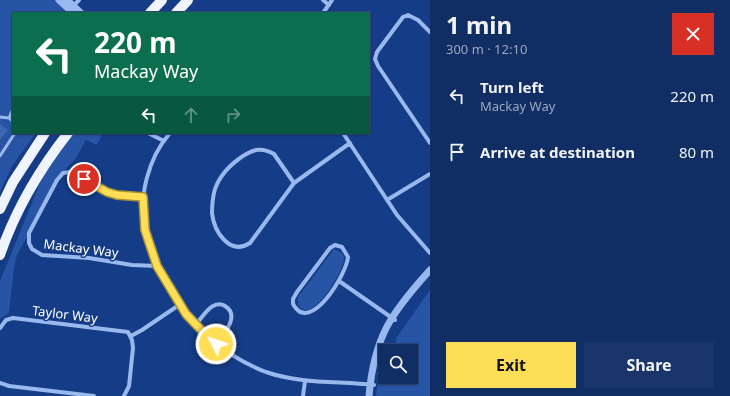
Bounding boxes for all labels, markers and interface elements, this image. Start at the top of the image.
text: 1 min [446,8,512,41]
button: close [672,13,714,55]
text: 220 m [94,23,177,61]
icon: left [28,28,80,80]
text: 300 m · 12:10 [446,40,527,58]
text: Mackay Way [94,59,198,83]
text: Turn left [480,77,544,97]
icon: left [446,85,468,107]
text: 220 m [670,86,714,106]
text: Mackay Way [480,97,555,115]
icon: left [138,104,160,126]
icon: ahead [180,104,202,126]
icon: right [222,104,244,126]
icon: arrive [446,141,468,163]
text: Arrive at destination [480,142,635,162]
text: 80 m [679,142,714,162]
pin [67,162,101,196]
icon: arrive [73,168,95,190]
street label: Mackay Way [43,234,120,262]
street label: Taylor Way [31,301,99,327]
position arrow [195,323,237,365]
button: Exit [446,342,576,388]
button: Share [584,342,714,388]
map controls [378,344,418,384]
button: search [378,344,418,384]

